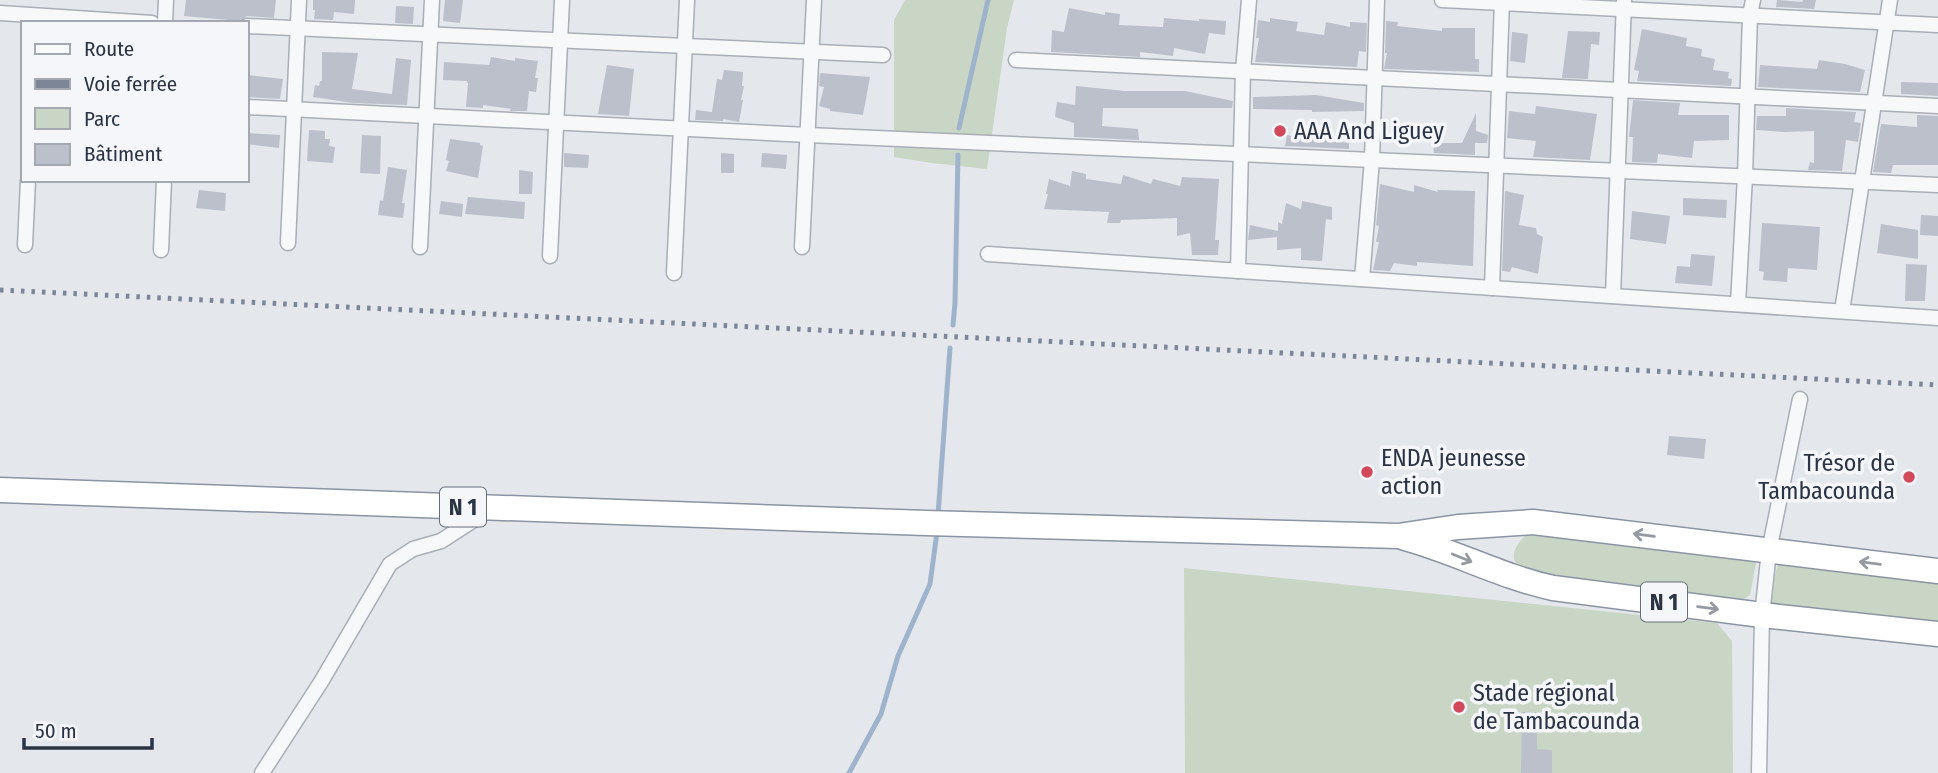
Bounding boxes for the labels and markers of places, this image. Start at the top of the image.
place label: AAA And Liguey [1294,117,1444,145]
marker: AAA And Liguey [1272,123,1288,139]
place label: ENDA jeunesse action [1381,444,1526,500]
place label: Trésor de Tambacounda [1758,449,1895,505]
marker: ENDA jeunesse action [1359,464,1375,480]
marker: Trésor de Tambacounda [1901,469,1917,485]
place label: Stade régional de Tambacounda [1473,679,1640,735]
marker: Stade régional de Tambacounda [1451,699,1467,715]

